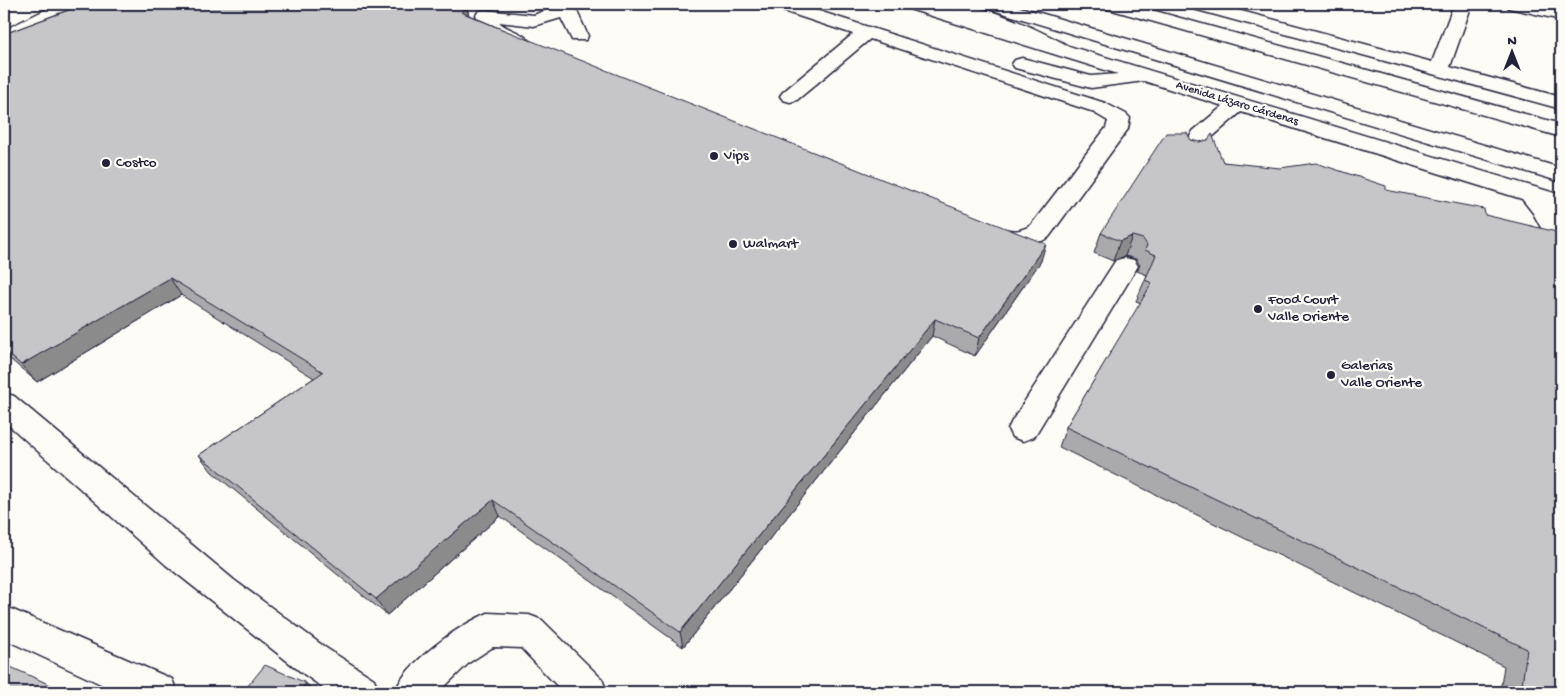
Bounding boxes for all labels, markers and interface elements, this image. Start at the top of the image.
north arrow [1488,28,1538,78]
text: N [1507,33,1517,50]
street label: Avenida Lázaro Cárdenas [1174,79,1300,129]
place label: Vips [723,147,749,165]
marker: Vips [708,150,720,162]
place label: Costco [116,154,157,172]
marker: Costco [100,157,112,169]
place label: Walmart [743,235,800,253]
marker: Walmart [727,238,739,250]
place label: Food Court Valle Oriente [1267,291,1349,326]
marker: Food Court Valle Oriente [1252,303,1264,315]
place label: Galerias Valle Oriente [1340,357,1422,392]
marker: Galerias Valle Oriente [1325,369,1337,381]

